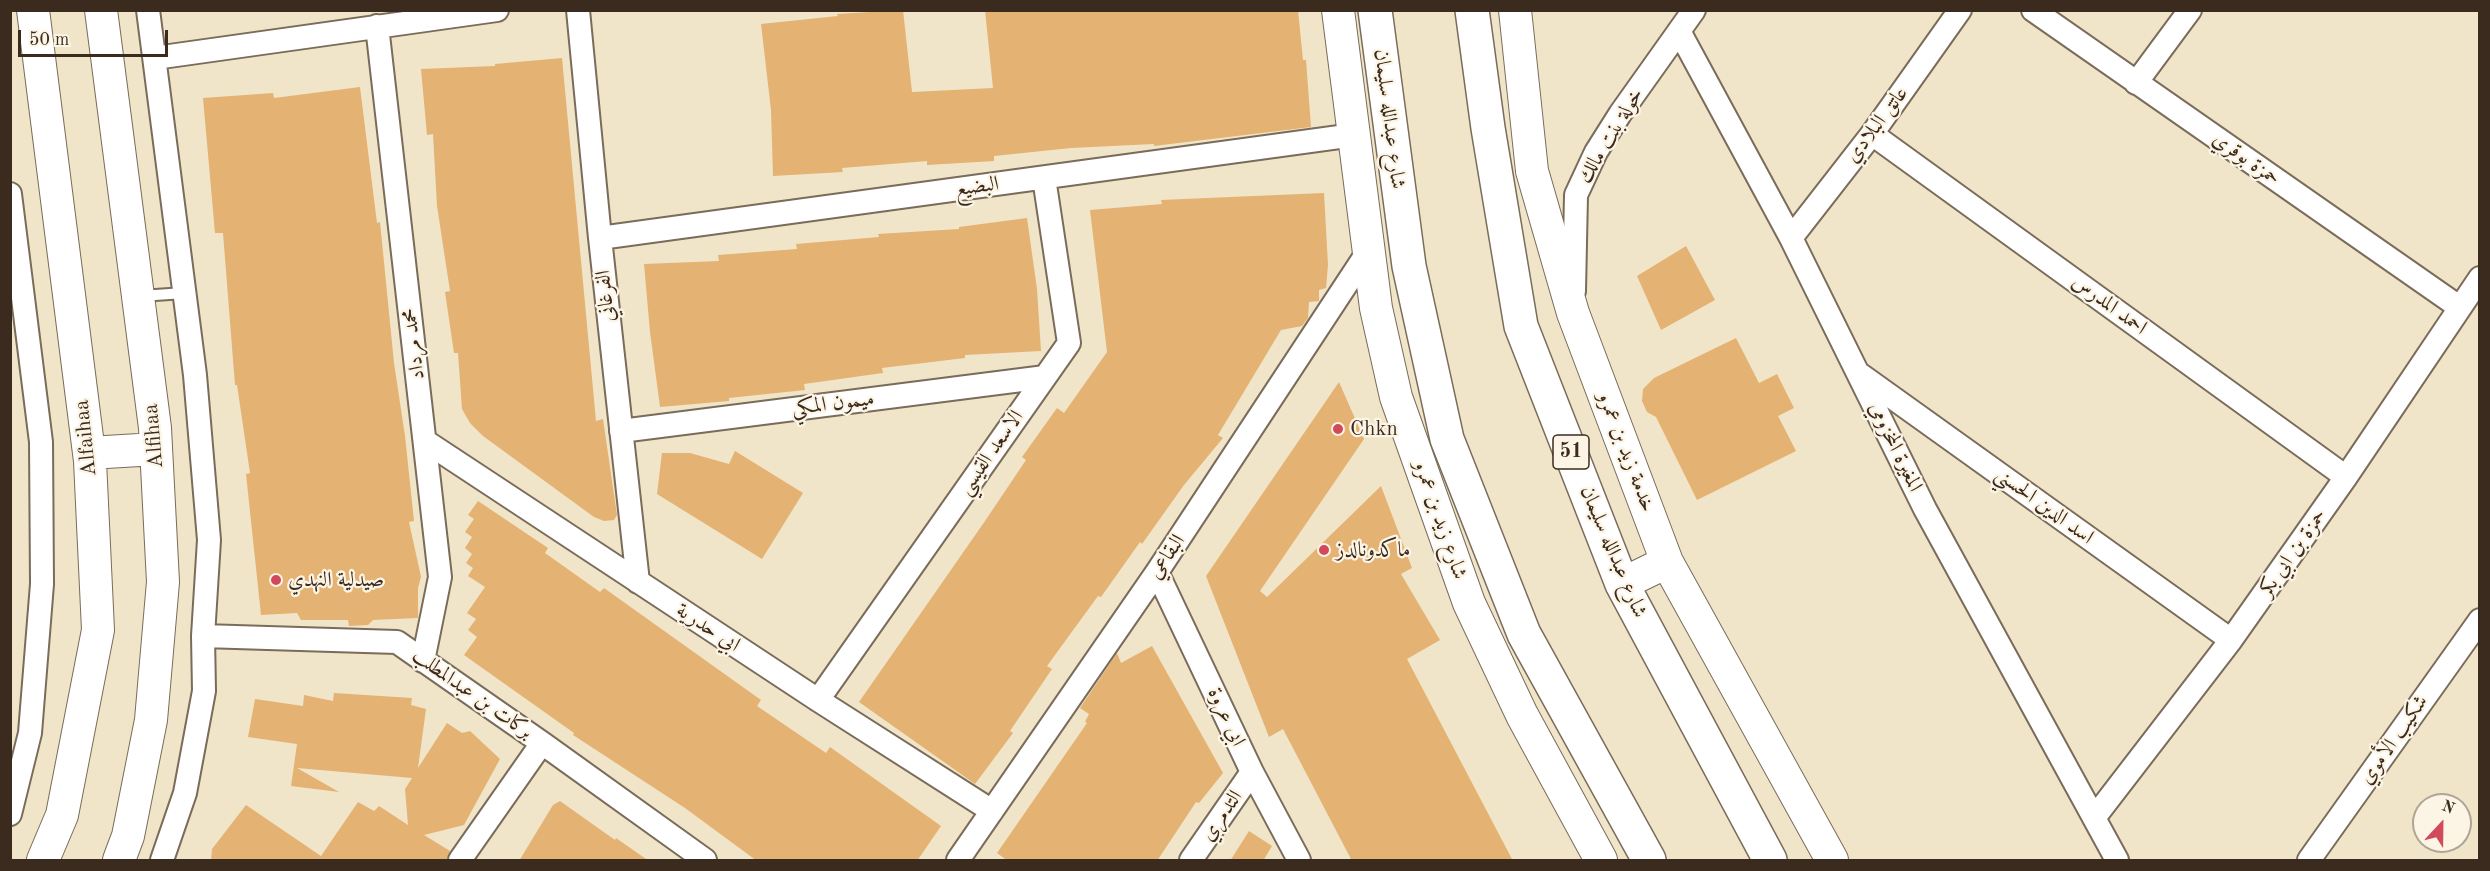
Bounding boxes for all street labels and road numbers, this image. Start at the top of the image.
street label: شارع عبدالله سليمان [1368,48,1410,190]
street label: عاتق البلادي [1840,82,1914,168]
street label: خولة بنت مالك [1573,84,1649,188]
street label: حمزة بوقري [2207,127,2285,191]
street label: البضيع [953,171,1001,203]
street label: الفرغاني [591,269,621,323]
street label: احمد المدرس [2066,269,2152,341]
street label: محمد مرداد [397,307,431,381]
street label: ميمون المكي [790,386,876,422]
street label: خدمة زيد بن عمرو [1592,389,1660,515]
street label: Alfaihaa [69,398,103,478]
street label: المغيرة المخزومي [1863,398,1927,496]
street label: Alfihaa [139,403,169,469]
street label: الاسعد القيسي [953,406,1029,500]
road number: 51 [1553,435,1589,469]
street label: شارع زيد بن عمرو [1408,457,1472,583]
street label: اسد الدين الحسني [1990,462,2098,550]
street label: شارع عبدالله سليمان [1574,482,1652,622]
street label: حمزة بن ابي بكر [2254,504,2332,602]
street label: البقاعي [1143,530,1191,584]
street label: ابي حدرية [671,598,745,658]
street label: بركات بن عبدالمطلب [407,643,537,745]
street label: ابي عروة [1201,684,1251,750]
street label: شكيب الأموي [2354,690,2434,790]
street label: التدمري [1195,786,1249,846]

